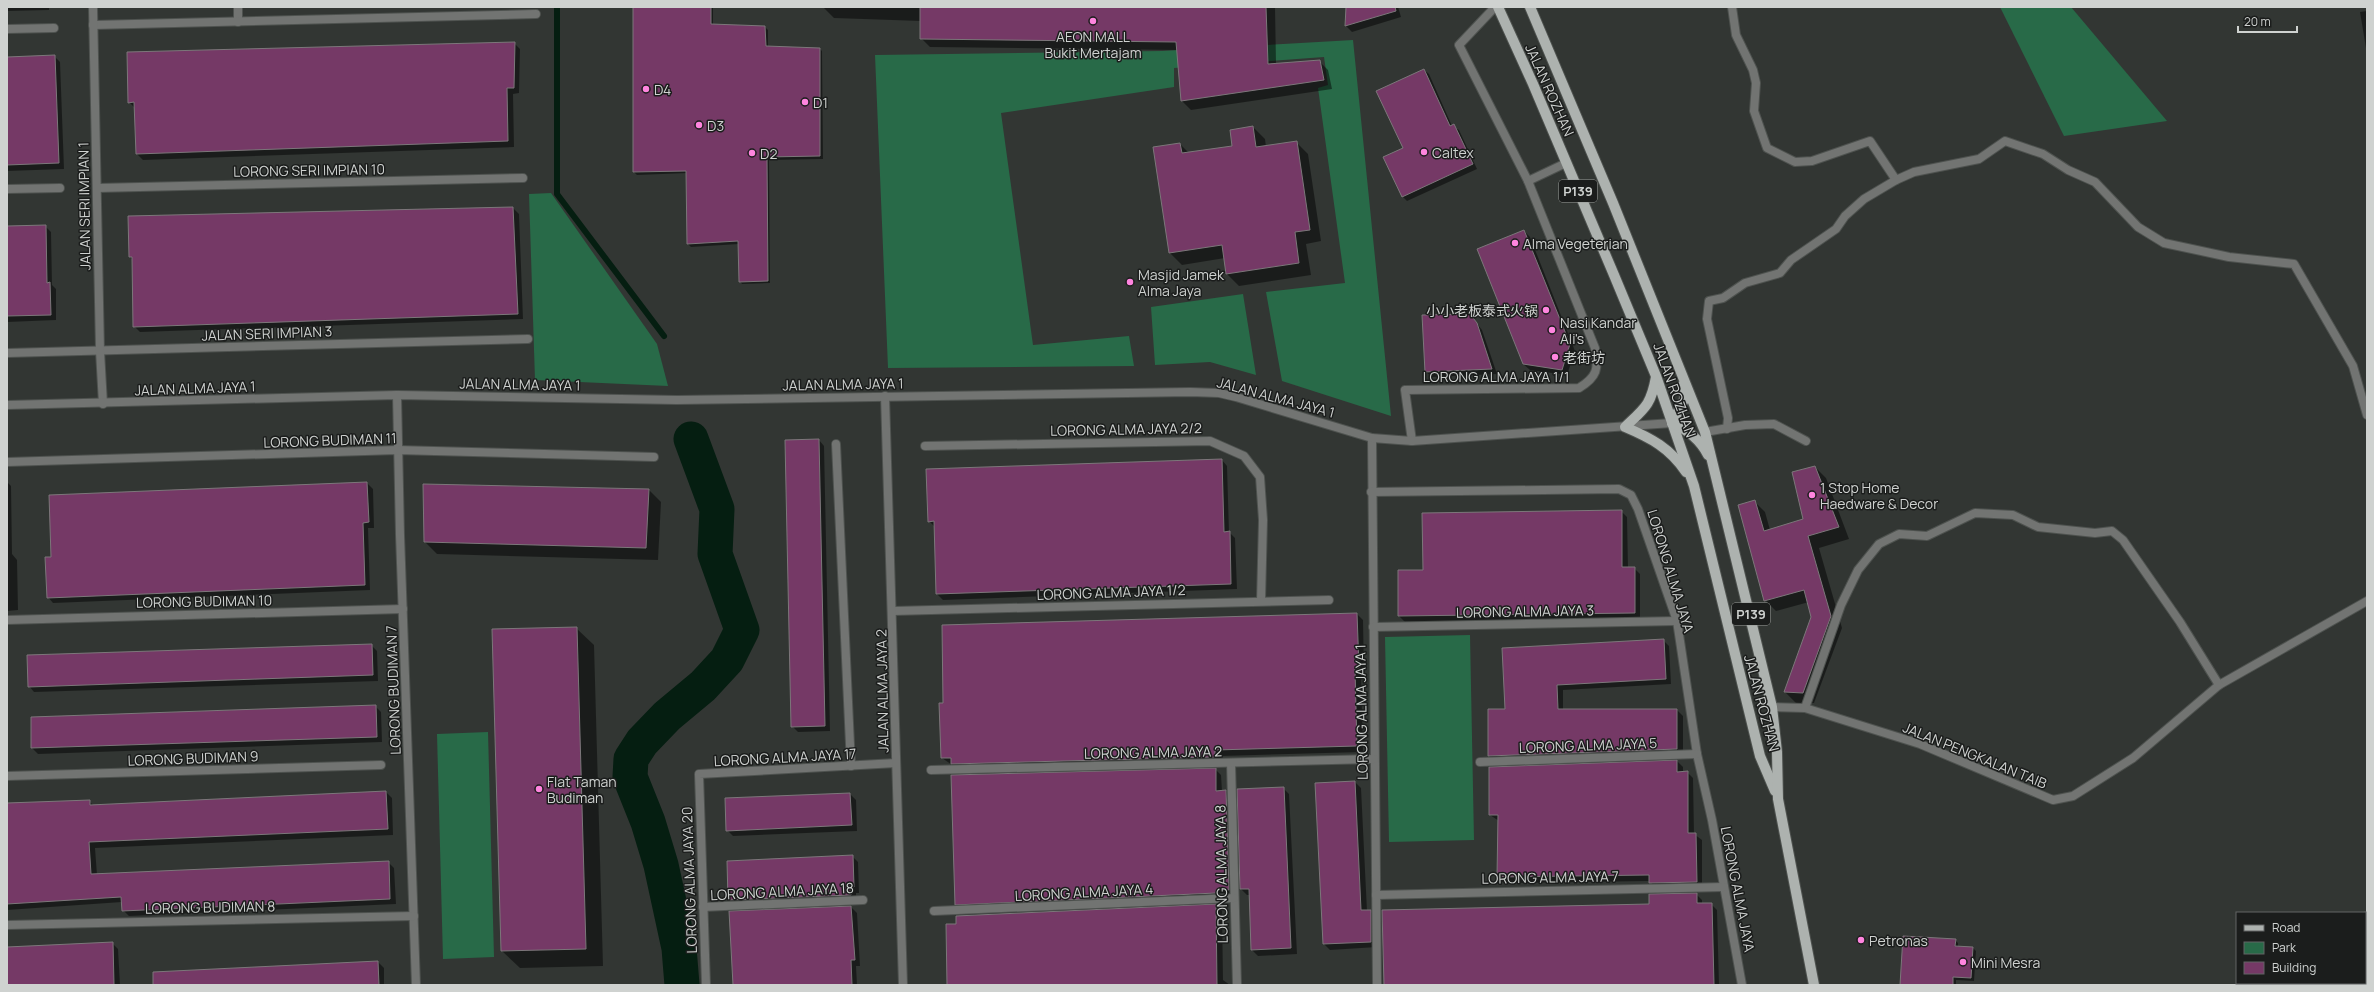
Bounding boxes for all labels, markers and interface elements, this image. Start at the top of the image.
scale bar [2238,8,2297,34]
text: 20 m [2244,13,2271,30]
marker: AEON MALL Bukit Mertajam [1088,16,1098,26]
place label: AEON MALL Bukit Mertajam [1044,27,1142,62]
street label: JALAN ROZHAN [1521,41,1579,139]
place label: D4 [654,80,671,99]
marker: D4 [641,84,651,94]
place label: D1 [813,93,828,112]
marker: D1 [800,97,810,107]
place label: D3 [707,116,724,135]
marker: D3 [694,120,704,130]
street label: JALAN SERI IMPIAN 1 [73,142,95,270]
place label: Caltex [1432,143,1474,162]
place label: D2 [760,144,777,163]
marker: Caltex [1419,147,1429,157]
marker: D2 [747,148,757,158]
street label: LORONG SERI IMPIAN 10 [233,159,385,181]
road number: P139 [1559,180,1597,202]
place label: Alma Vegeterian [1523,234,1628,253]
marker: Alma Vegeterian [1510,238,1520,248]
place label: Masjid Jamek Alma Jaya [1138,265,1225,300]
marker: Masjid Jamek Alma Jaya [1125,277,1135,287]
place label: 小小老板泰式火锅 [1426,301,1538,320]
marker: 小小老板泰式火锅 [1541,305,1551,315]
place label: Nasi Kandar Ali's [1560,313,1636,348]
street label: JALAN SERI IMPIAN 3 [201,321,333,345]
marker: Nasi Kandar Ali's [1547,325,1557,335]
street label: JALAN ROZHAN [1649,340,1701,440]
place label: 老街坊 [1563,348,1605,367]
marker: 老街坊 [1550,352,1560,362]
street label: LORONG ALMA JAYA 1/1 [1423,367,1569,386]
street label: JALAN ALMA JAYA 1 [1215,372,1337,422]
street label: JALAN ALMA JAYA 1 [459,373,581,395]
street label: JALAN ALMA JAYA 1 [782,373,904,395]
street label: JALAN ALMA JAYA 1 [134,376,256,400]
street label: LORONG ALMA JAYA 2/2 [1050,418,1202,440]
street label: LORONG BUDIMAN 11 [263,428,397,452]
place label: 1 Stop Home Haedware & Decor [1820,478,1938,513]
marker: 1 Stop Home Haedware & Decor [1807,490,1817,500]
street label: LORONG ALMA JAYA [1643,507,1699,635]
street label: LORONG ALMA JAYA 1/2 [1036,580,1186,604]
street label: LORONG BUDIMAN 10 [136,590,272,612]
street label: LORONG ALMA JAYA 3 [1456,600,1594,622]
road number: P139 [1732,603,1770,625]
street label: LORONG BUDIMAN 7 [381,625,405,755]
street label: JALAN ALMA JAYA 2 [871,629,893,753]
street label: LORONG ALMA JAYA 1 [1350,644,1372,780]
street label: JALAN ROZHAN [1740,653,1784,753]
street label: JALAN PENGKALAN TAIB [1900,717,2050,793]
street label: LORONG ALMA JAYA 5 [1518,733,1658,757]
street label: LORONG ALMA JAYA 2 [1084,741,1222,763]
street label: LORONG ALMA JAYA 17 [713,744,857,770]
street label: LORONG BUDIMAN 9 [127,746,259,770]
place label: Flat Taman Budiman [547,772,617,807]
marker: Flat Taman Budiman [534,784,544,794]
street label: LORONG ALMA JAYA 8 [1210,805,1232,943]
street label: LORONG ALMA JAYA 20 [677,806,701,954]
street label: LORONG ALMA JAYA [1717,825,1760,954]
street label: LORONG ALMA JAYA 7 [1481,866,1619,888]
street label: LORONG ALMA JAYA 18 [710,878,854,904]
street label: LORONG ALMA JAYA 4 [1014,879,1154,905]
street label: LORONG BUDIMAN 8 [145,896,275,918]
legend [2236,912,2366,984]
text: Road [2272,919,2300,936]
place label: Petronas [1869,931,1928,950]
marker: Petronas [1856,935,1866,945]
text: Park [2272,939,2297,956]
place label: Mini Mesra [1971,953,2040,972]
marker: Mini Mesra [1958,957,1968,967]
text: Building [2272,959,2316,976]

